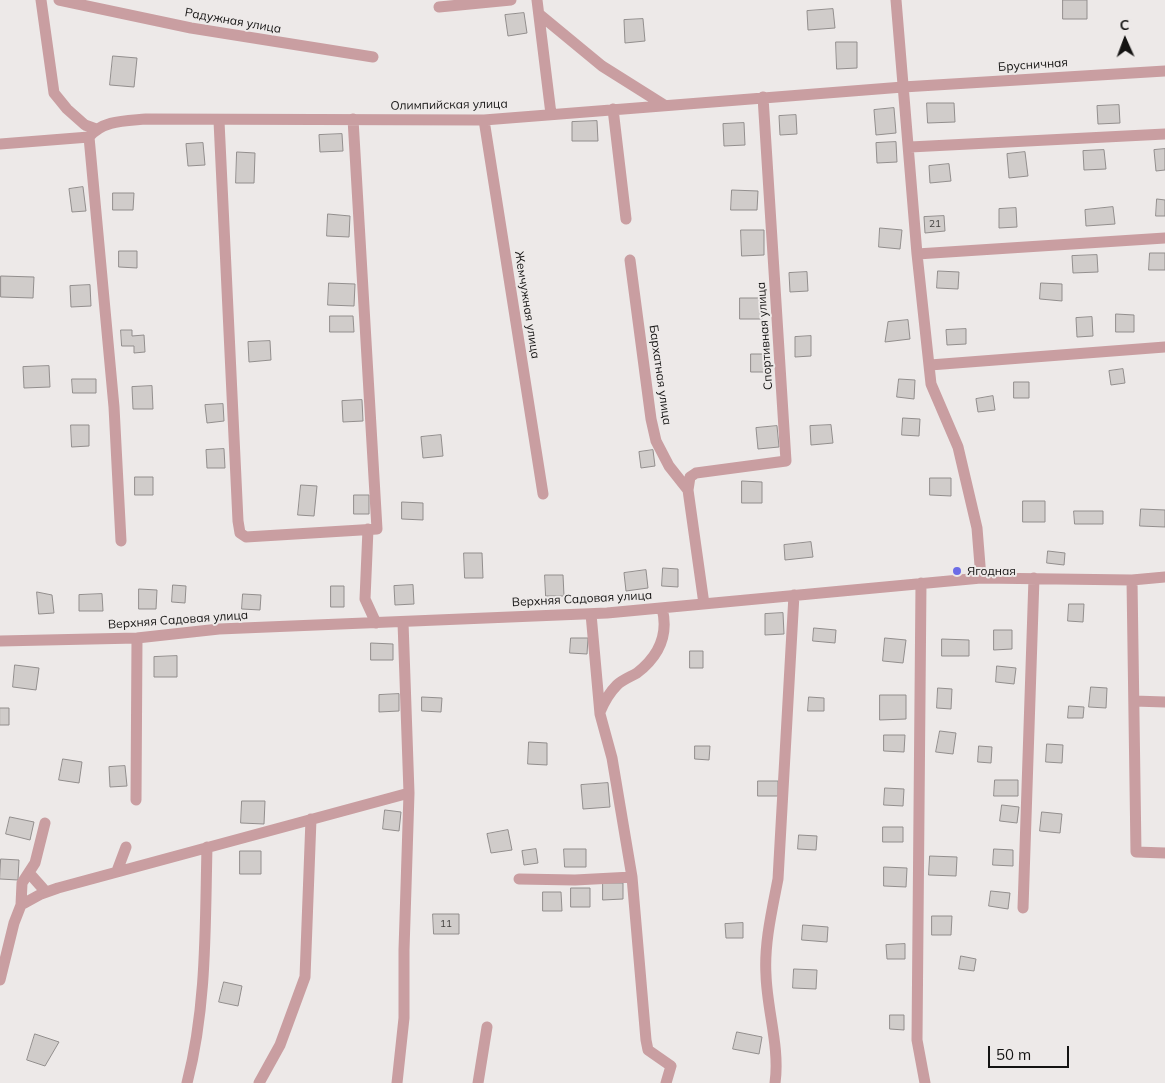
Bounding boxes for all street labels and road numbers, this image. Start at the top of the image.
street label: Радужная улица [184,5,282,37]
street label: Брусничная [998,55,1068,75]
street label: Олимпийская улица [390,97,508,113]
street label: Жемчужная улица [511,250,543,360]
street label: Спортивная улица [754,282,776,390]
street label: Бархатная улица [646,324,674,426]
street label: Верхняя Садовая улица [512,588,652,610]
street label: Верхняя Садовая улица [107,608,249,632]

